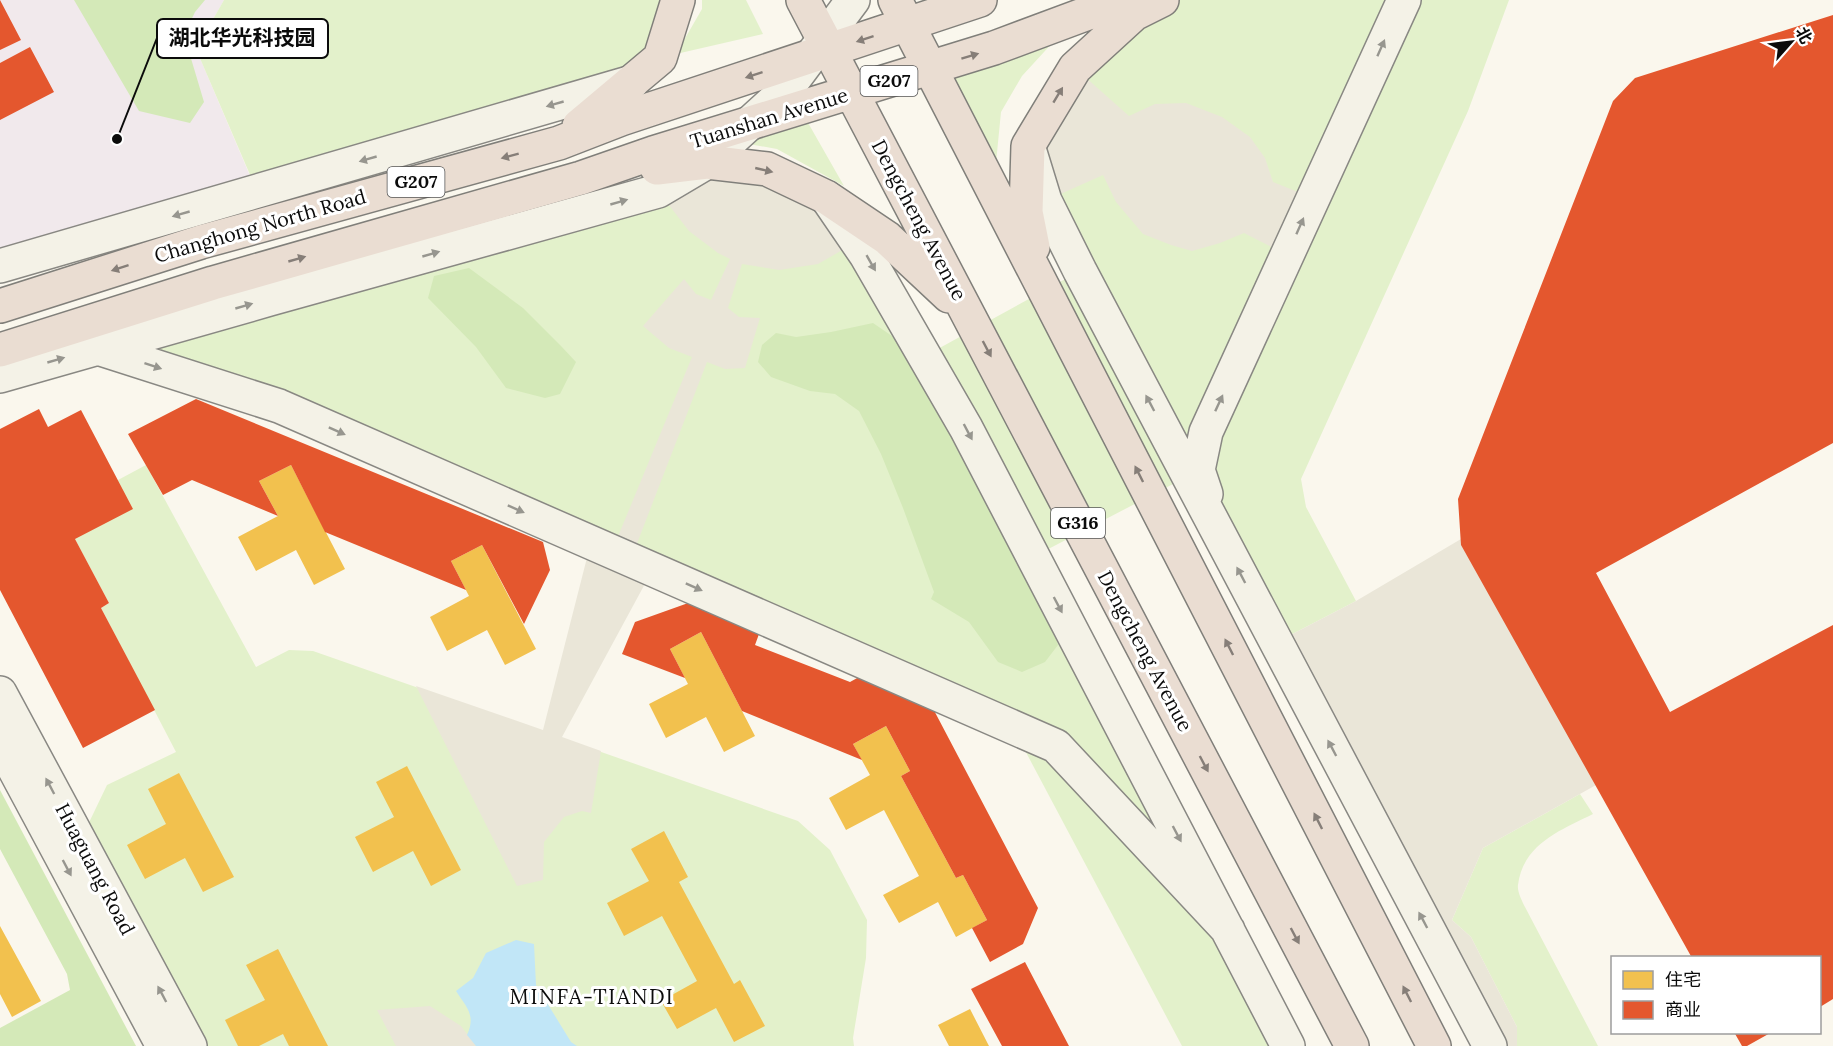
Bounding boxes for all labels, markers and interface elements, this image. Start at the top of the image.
north arrow [1761,12,1821,72]
callout: 湖北华光科技园 [157,19,328,58]
text: 北 [1792,23,1817,47]
text: 湖北华光科技园 [169,24,316,51]
one-way arrow [856,35,874,44]
one-way arrow [1376,39,1386,57]
one-way arrow [961,51,979,60]
road number: G207 [860,66,918,96]
one-way arrow [745,71,763,81]
street label: Tuanshan Avenue [687,82,851,153]
one-way arrow [1053,87,1064,103]
one-way arrow [546,100,564,109]
street label: Dengcheng Avenue [866,135,972,305]
one-way arrow [501,152,519,162]
one-way arrow [359,155,377,164]
one-way arrow [755,165,773,175]
road number: G207 [388,167,444,197]
street label: Changhong North Road [151,183,369,268]
one-way arrow [610,196,628,206]
one-way arrow [172,209,190,219]
one-way arrow [1296,217,1305,235]
one-way arrow [423,249,441,258]
one-way arrow [288,254,306,263]
one-way arrow [866,255,876,272]
one-way arrow [111,264,129,273]
one-way arrow [235,301,253,310]
one-way arrow [982,341,992,358]
one-way arrow [47,355,65,364]
one-way arrow [144,361,162,371]
one-way arrow [1145,394,1155,411]
one-way arrow [1215,395,1224,412]
one-way arrow [963,424,973,441]
one-way arrow [328,427,346,436]
one-way arrow [1135,465,1144,482]
one-way arrow [507,504,525,514]
road number: G316 [1051,508,1105,538]
street label: Dengcheng Avenue [1092,566,1198,736]
one-way arrow [1236,566,1246,583]
one-way arrow [686,582,704,592]
one-way arrow [1053,597,1063,614]
one-way arrow [1224,638,1234,656]
one-way arrow [1327,739,1337,756]
one-way arrow [1199,755,1209,772]
one-way arrow [45,777,55,794]
street label: Huaguang Road [50,799,141,939]
one-way arrow [1313,812,1322,829]
one-way arrow [1172,825,1182,842]
one-way arrow [62,859,72,876]
one-way arrow [1419,911,1429,929]
one-way arrow [1290,928,1300,945]
legend [1611,956,1821,1034]
text: 住宅 [1665,968,1701,991]
district label: MINFA-TIANDI [510,983,674,1010]
one-way arrow [1402,985,1412,1002]
one-way arrow [157,986,167,1003]
text: 商业 [1665,998,1701,1021]

